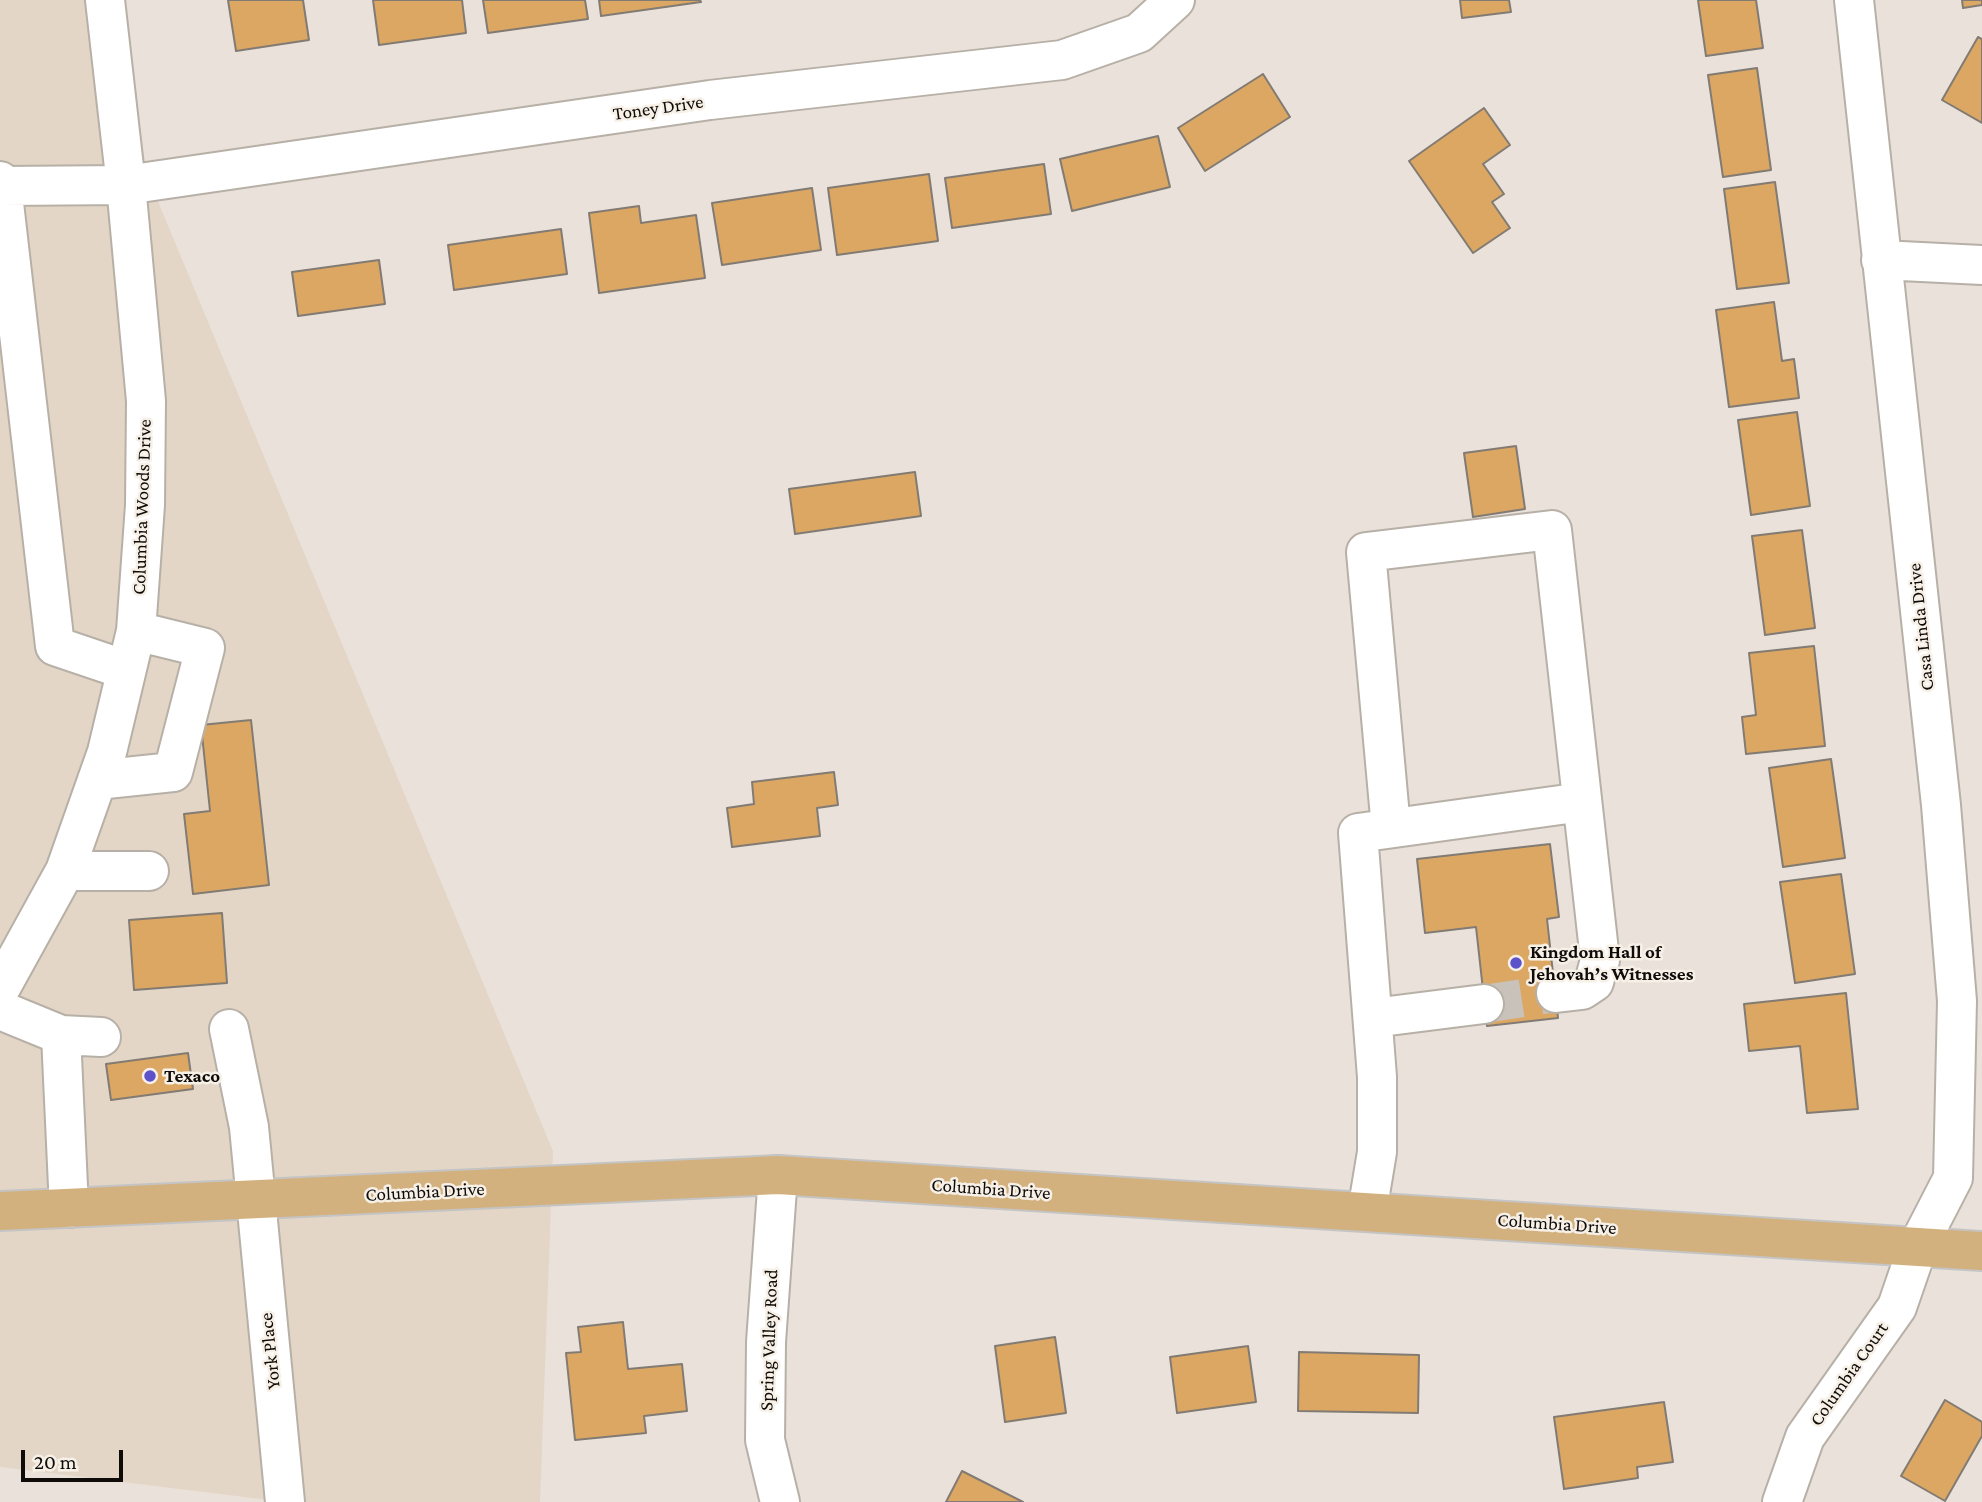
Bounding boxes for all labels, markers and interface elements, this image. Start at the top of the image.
street label: Toney Drive [611,90,705,126]
street label: Columbia Woods Drive [128,419,156,595]
street label: Casa Linda Drive [1903,562,1939,692]
place label: Kingdom Hall of Jehovah’s Witnesses [1530,941,1693,985]
marker: Kingdom Hall of Jehovah’s Witnesses [1508,955,1524,971]
place label: Texaco [164,1065,220,1087]
marker: Texaco [142,1068,158,1084]
street label: Columbia Drive [931,1173,1051,1205]
street label: Columbia Drive [365,1177,485,1207]
street label: Columbia Drive [1497,1208,1617,1240]
street label: Spring Valley Road [755,1269,783,1411]
street label: York Place [255,1312,285,1390]
street label: Columbia Court [1805,1318,1893,1430]
scale bar [24,1436,126,1480]
text: 20 m [34,1450,77,1474]

